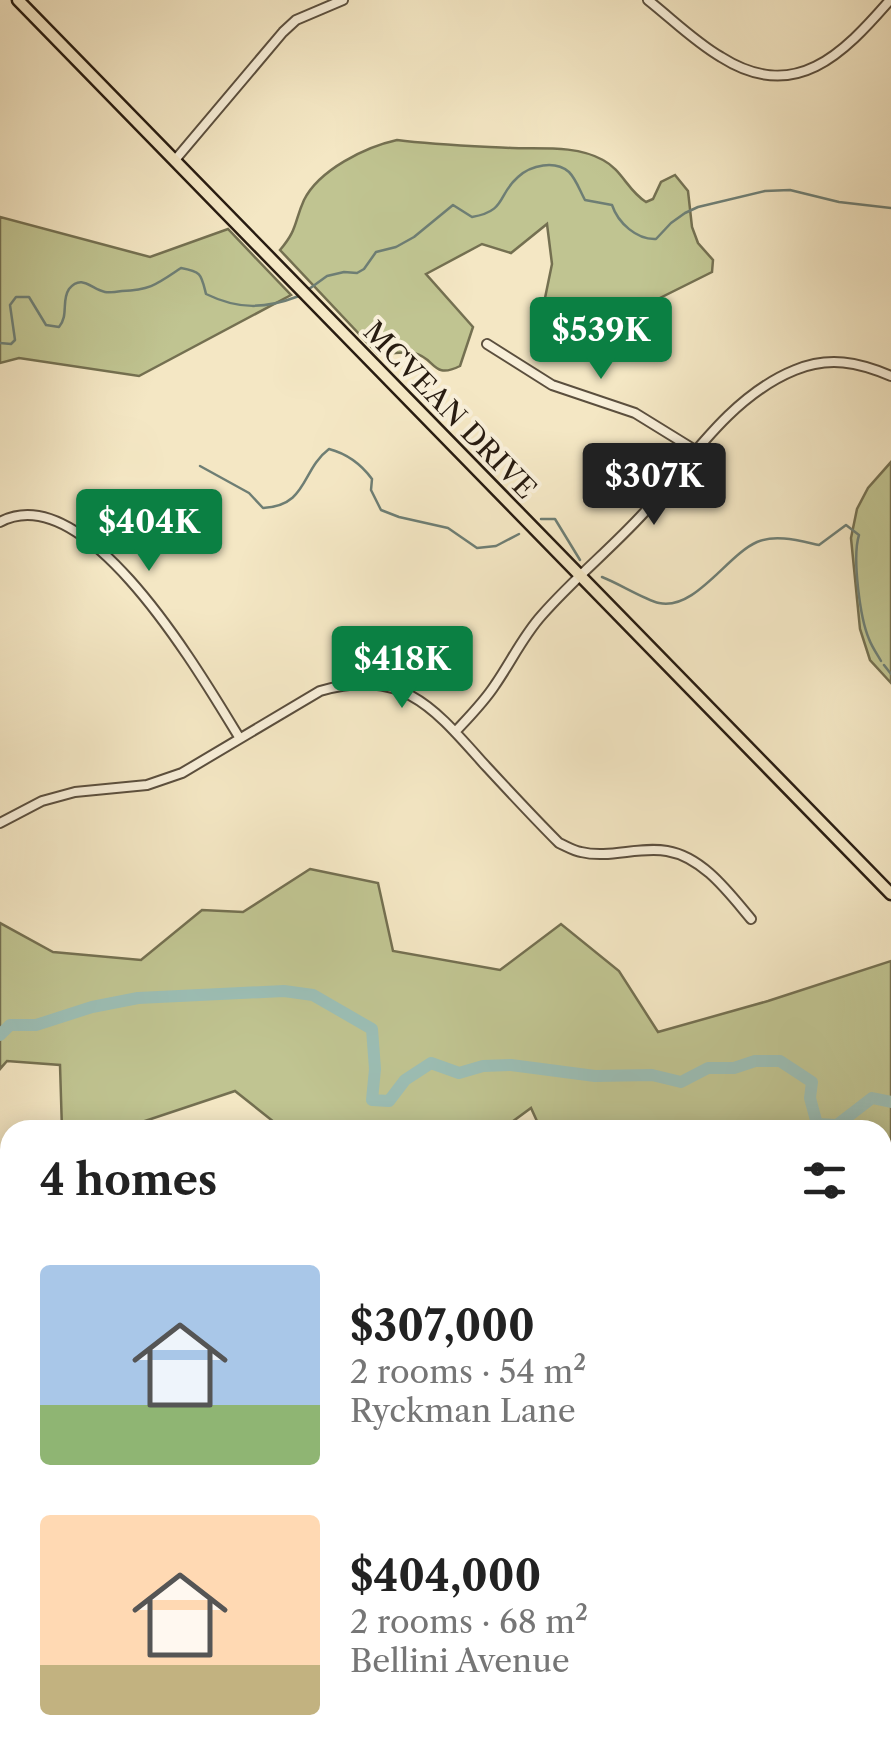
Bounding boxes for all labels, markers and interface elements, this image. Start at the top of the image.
pin: $539K [531,297,671,382]
text: $539K [552,310,650,349]
street label: MCVEAN DRIVE [357,314,543,506]
pin: $307K [584,443,724,528]
text: $307K [605,456,703,495]
pin: $404K [79,489,219,574]
text: $404K [98,502,200,541]
pin: $418K [332,626,472,711]
text: $418K [354,639,450,678]
icon: filters [797,1153,852,1208]
text: 4 homes [40,1154,217,1206]
text: $307,000 [350,1300,535,1352]
icon: home [120,1305,240,1425]
text: 2 rooms · 54 m² [350,1352,586,1391]
text: Ryckman Lane [350,1391,576,1430]
text: $404,000 [350,1550,541,1602]
icon: home [120,1555,240,1675]
text: 2 rooms · 68 m² [350,1602,588,1641]
text: Bellini Avenue [350,1641,570,1680]

